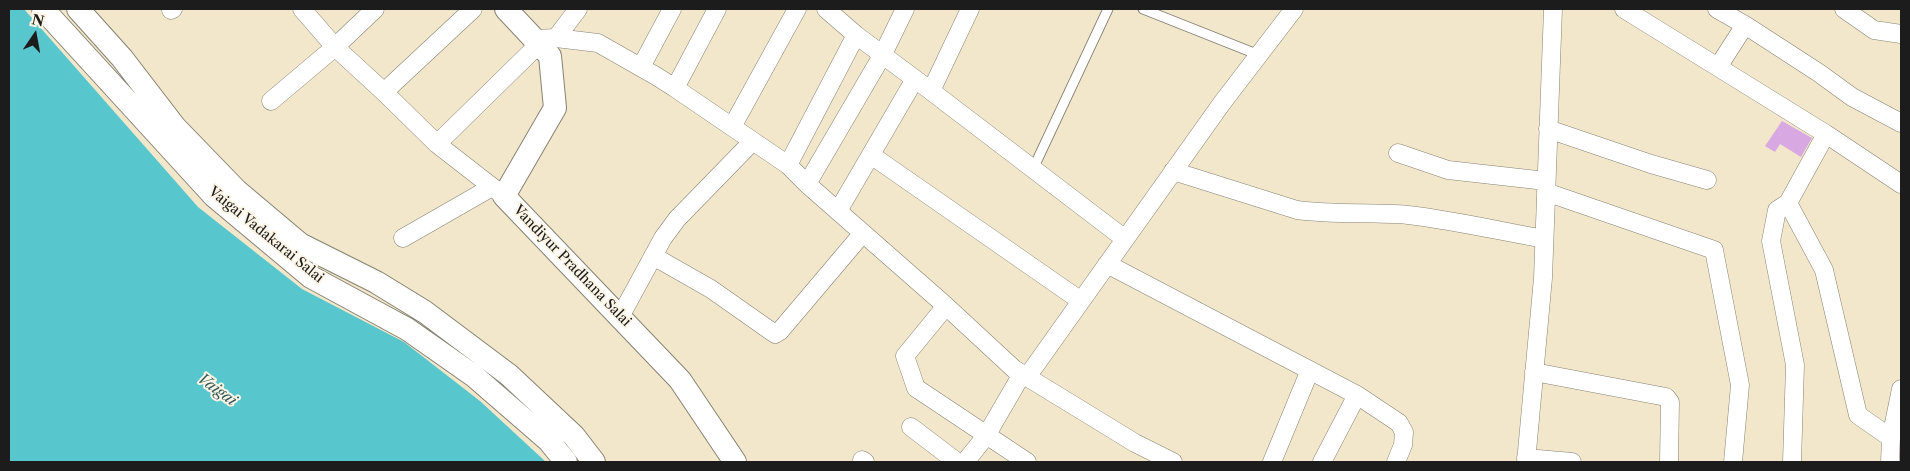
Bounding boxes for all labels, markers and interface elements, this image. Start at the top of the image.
north arrow [10,10,60,60]
text: N [30,10,46,30]
street label: Vaigai Vadakarai Salai [205,183,327,287]
street label: Vandiyur Pradhana Salai [510,202,634,330]
water label: Vaigai [194,370,240,410]

